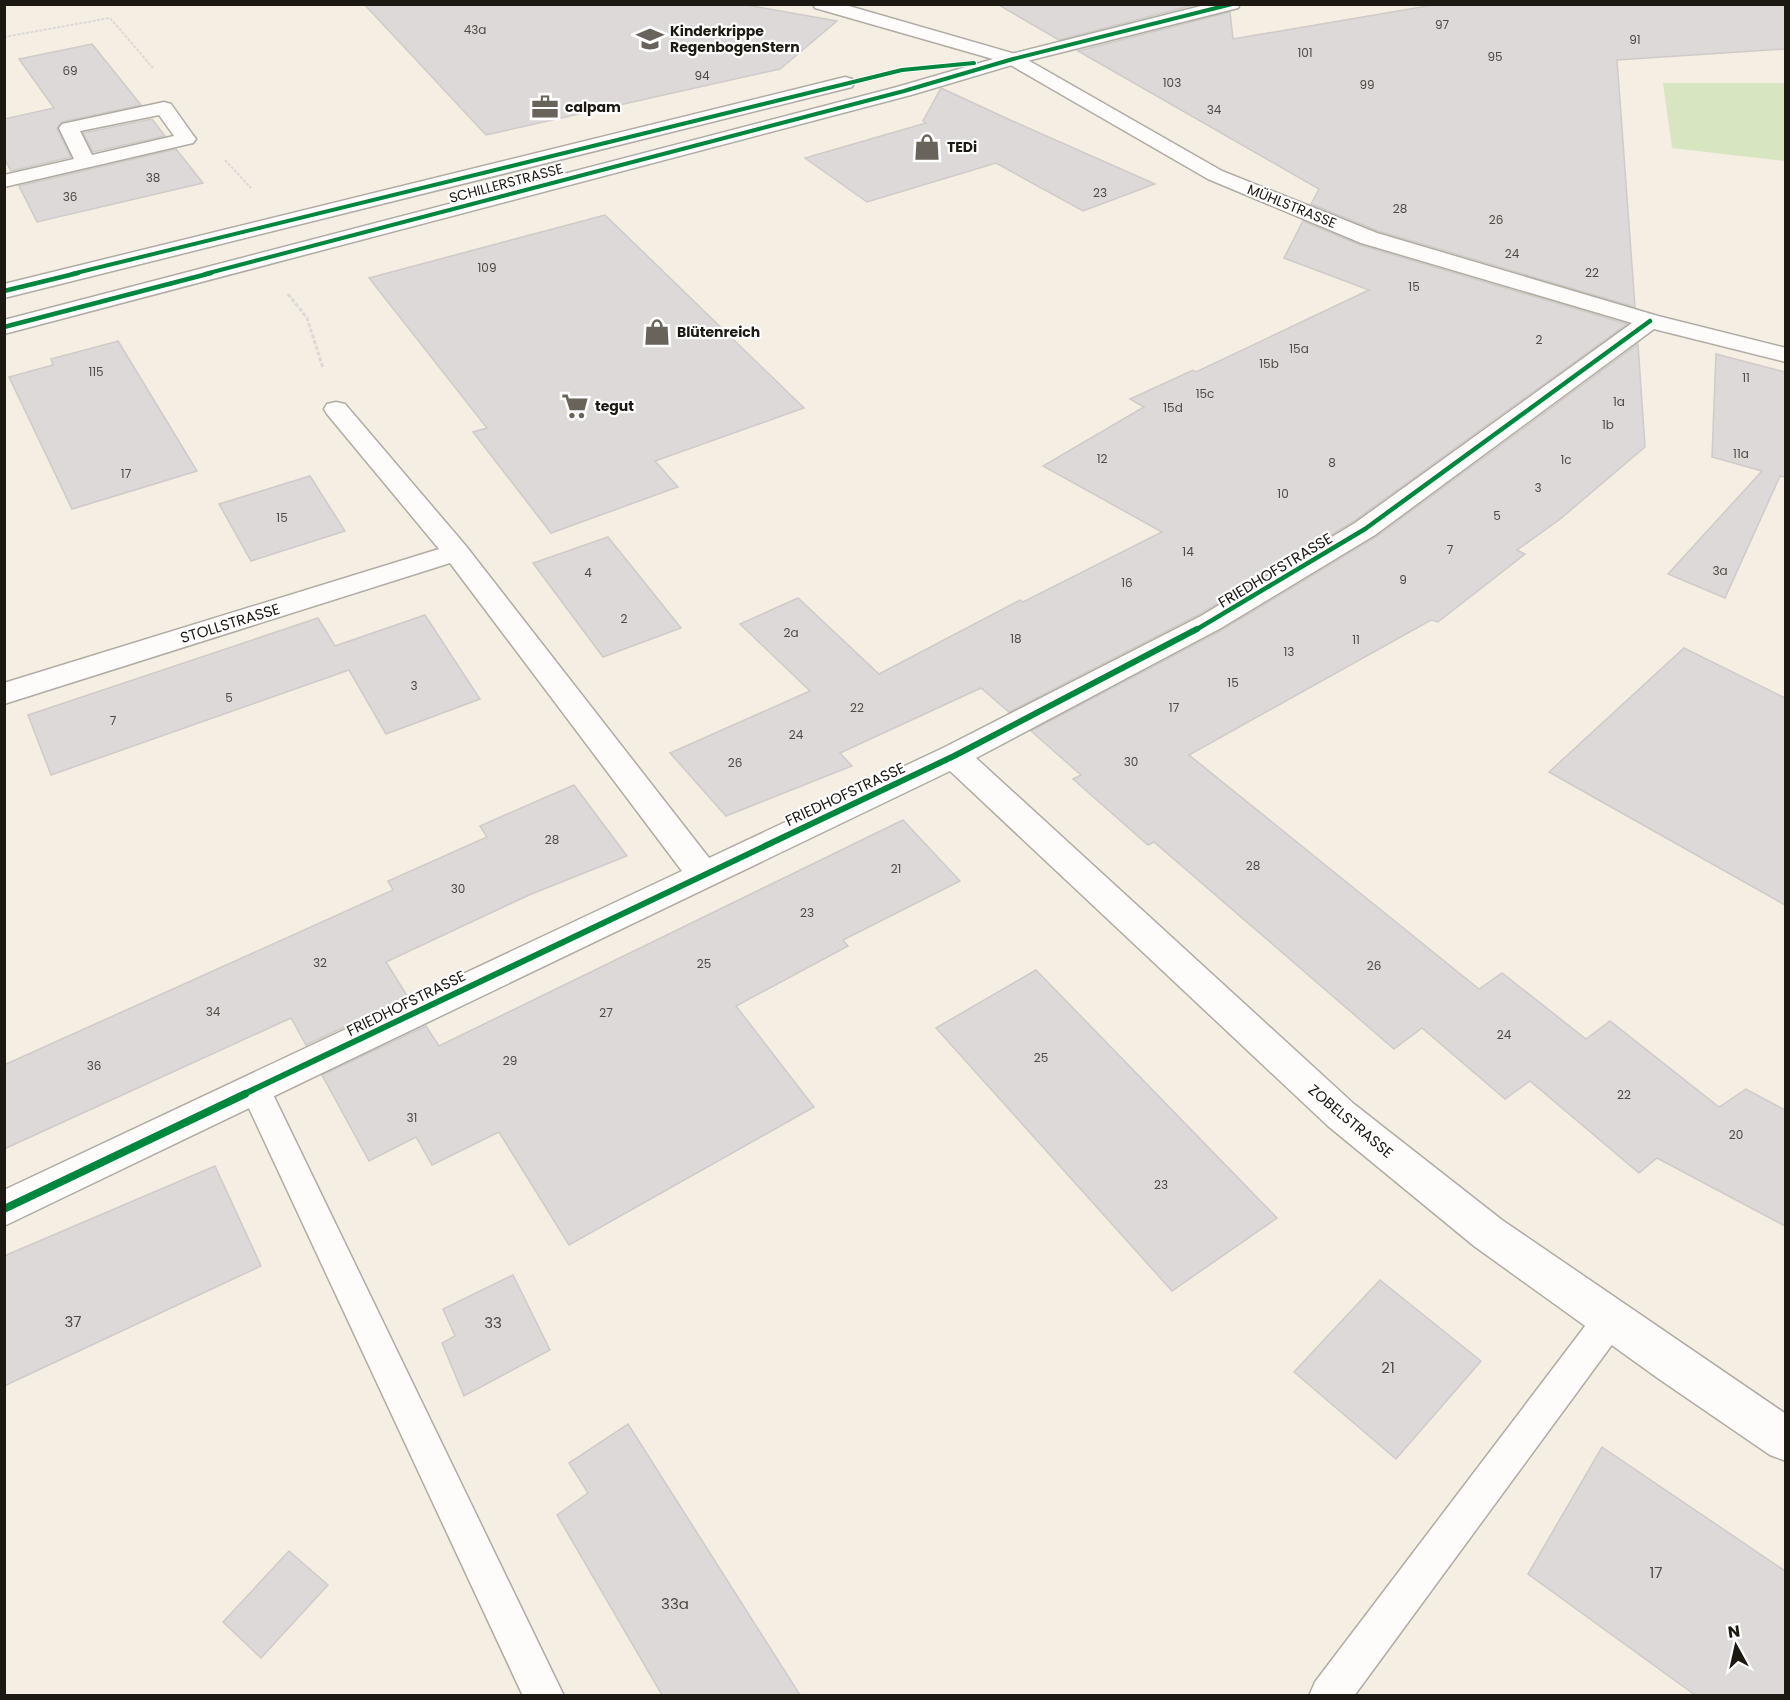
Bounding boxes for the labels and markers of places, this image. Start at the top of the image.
place label: Kinderkrippe RegenbogenStern [670,21,800,57]
school or university icon: Kinderkrippe RegenbogenStern [635,24,665,54]
office icon: calpam [530,92,560,122]
place label: calpam [565,97,621,117]
shop icon: TEDi [912,132,942,162]
place label: TEDi [947,137,977,157]
shop icon: Blütenreich [642,317,672,347]
place label: Blütenreich [677,322,760,342]
supermarket icon: tegut [560,391,590,421]
place label: tegut [595,396,634,416]

